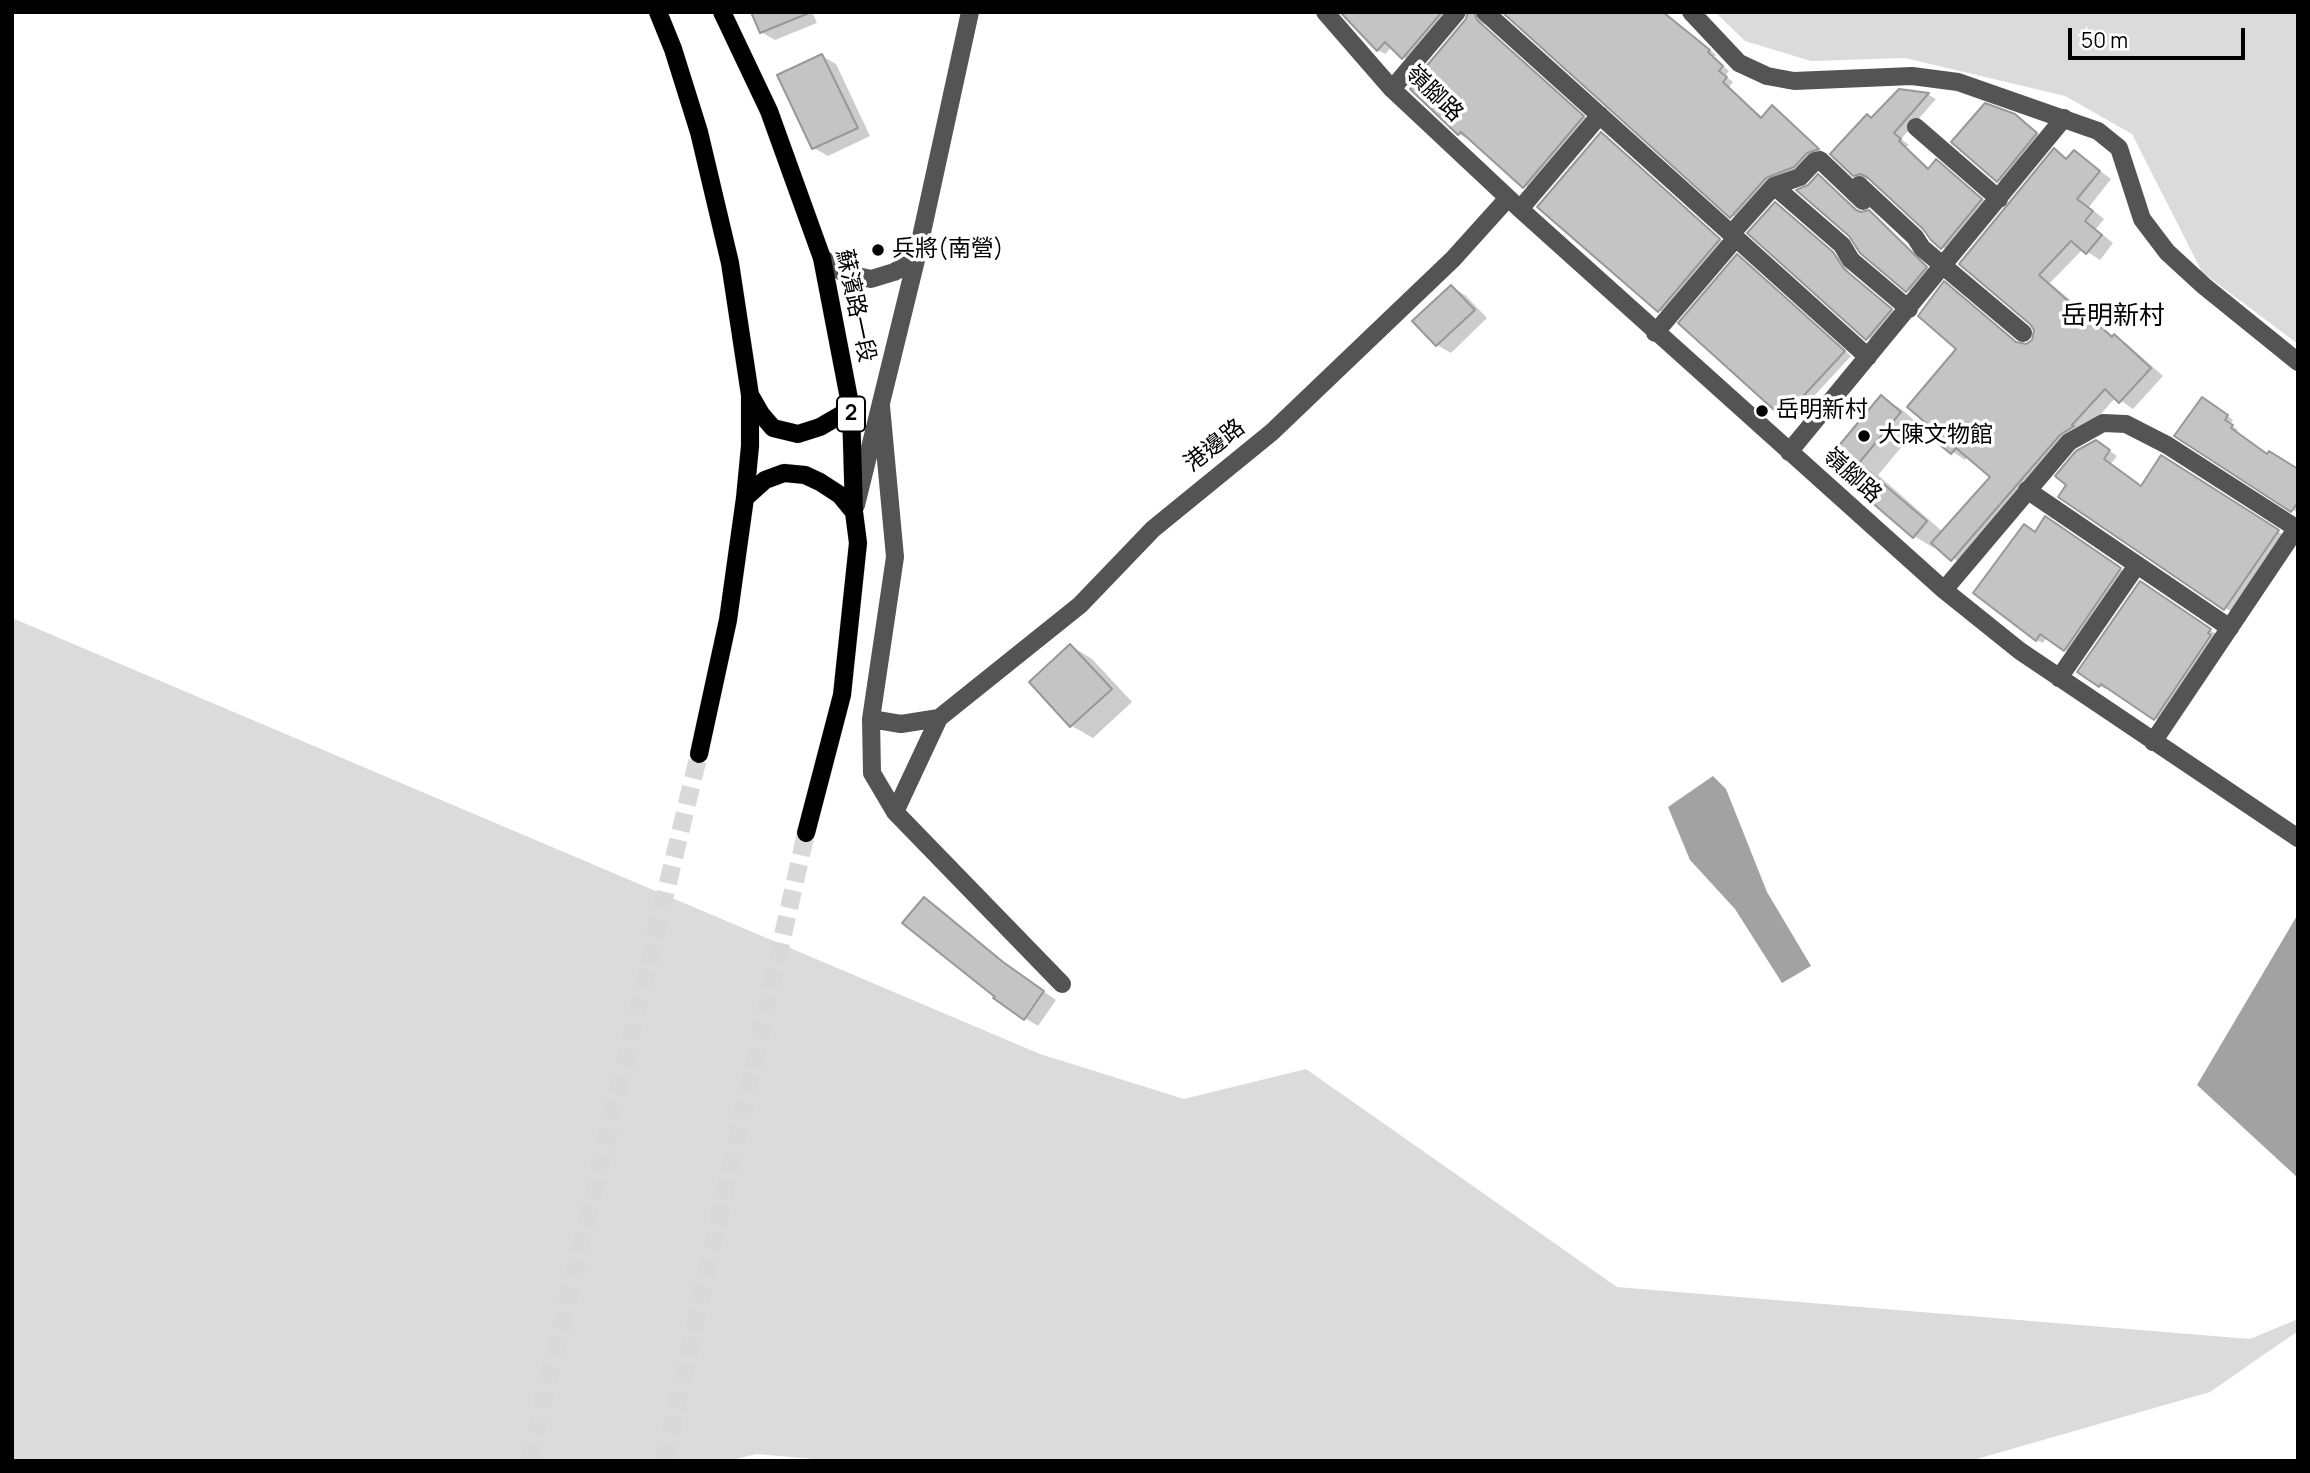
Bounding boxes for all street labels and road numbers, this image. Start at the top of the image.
street label: 嶺腳路 [1400,60,1468,128]
street label: 蘇濱路一段 [830,247,880,365]
road number: 2 [837,396,865,432]
street label: 港邊路 [1179,414,1251,478]
street label: 嶺腳路 [1817,443,1887,509]

